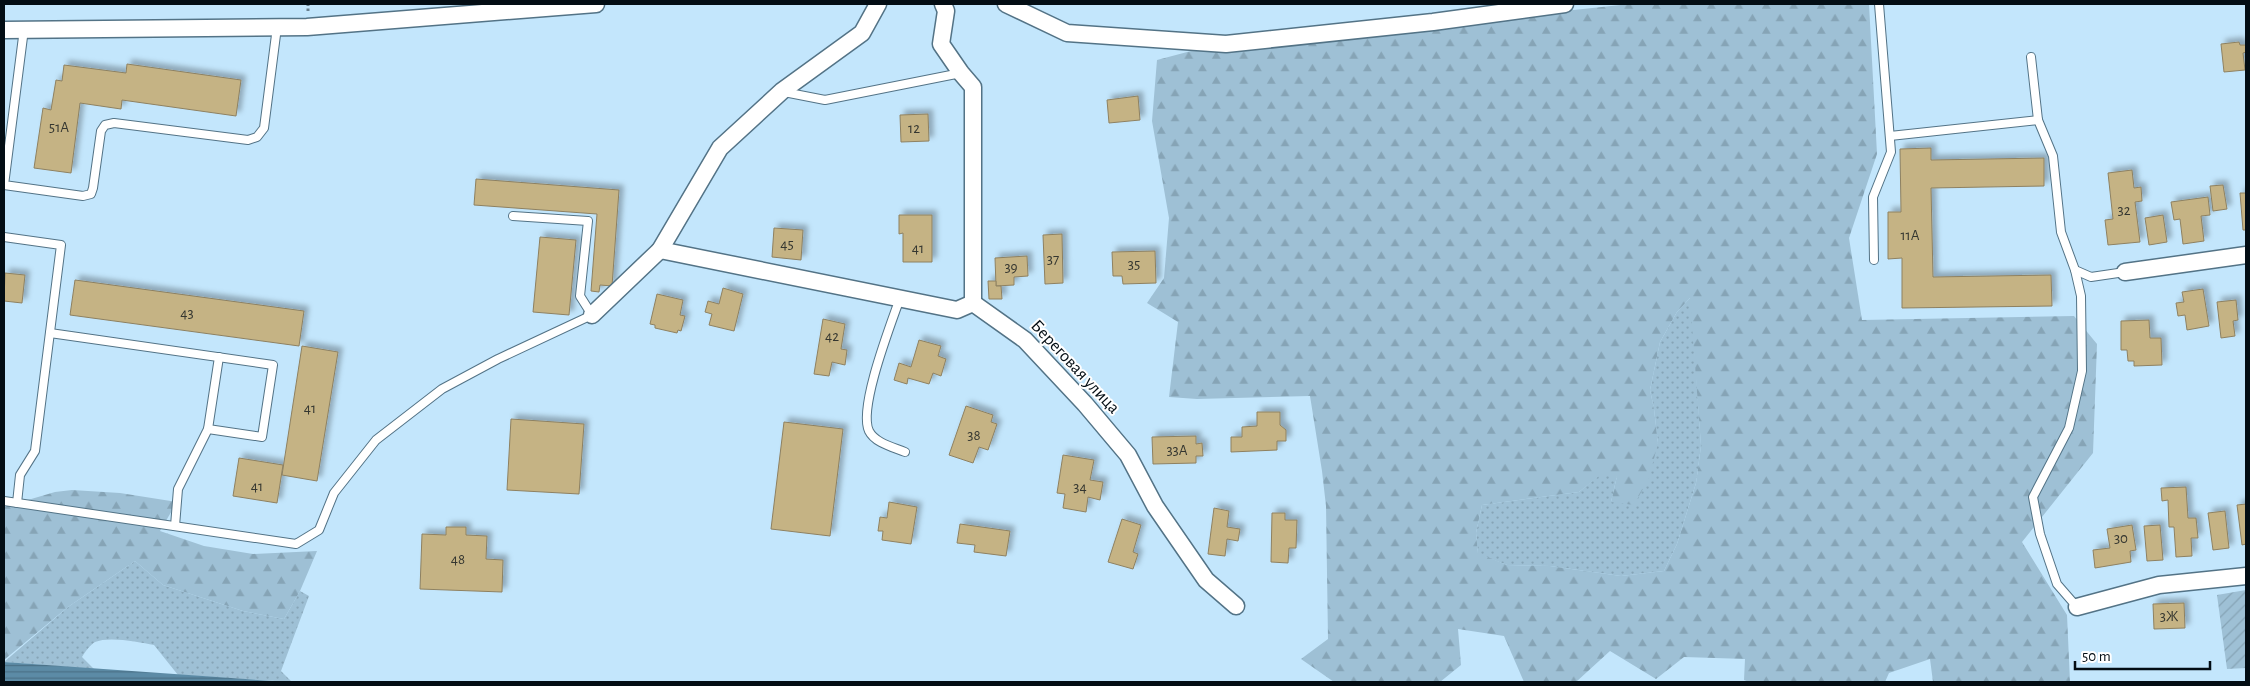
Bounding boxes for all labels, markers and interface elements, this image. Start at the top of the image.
house number: 51А [49,120,69,135]
house number: 12 [908,121,920,136]
house number: 32 [2117,203,2131,218]
house number: 11А [1900,228,1920,243]
house number: 45 [780,237,794,252]
house number: 41 [912,241,924,256]
house number: 37 [1047,252,1059,267]
house number: 35 [1128,257,1140,272]
house number: 39 [1004,260,1018,275]
house number: 43 [180,306,194,321]
street label: Береговая улица [1027,317,1123,417]
house number: 42 [825,329,839,344]
house number: 41 [304,401,316,416]
house number: 38 [967,428,981,443]
house number: 33А [1166,443,1188,458]
house number: 41 [251,479,263,494]
house number: 34 [1073,480,1087,495]
house number: 30 [2114,531,2128,546]
house number: 48 [451,552,465,567]
house number: 3Ж [2160,609,2179,624]
scale bar [2075,638,2210,670]
text: 50 m [2082,649,2111,664]

